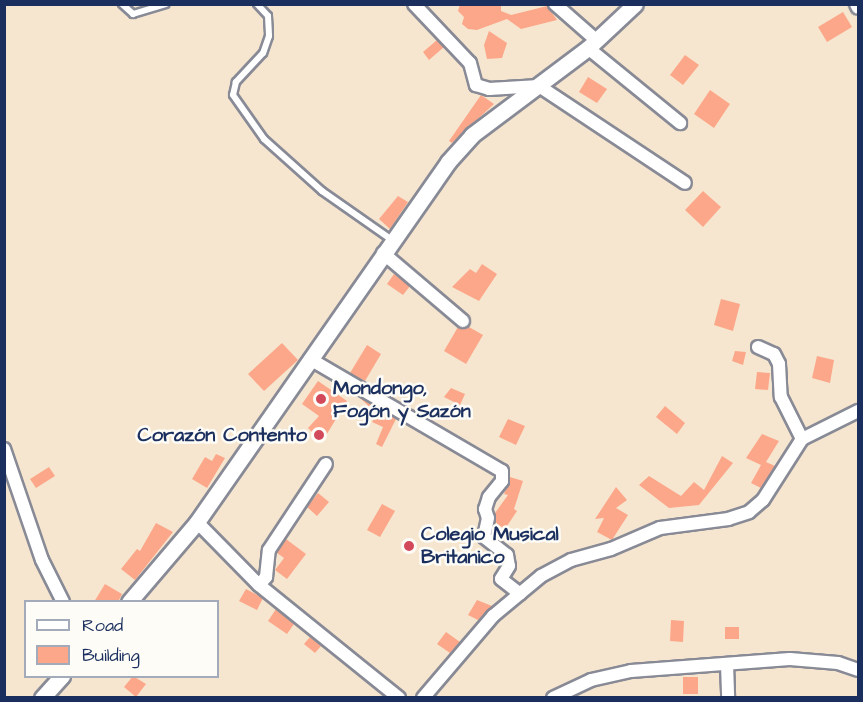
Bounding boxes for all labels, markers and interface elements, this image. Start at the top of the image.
place label: Mondongo, Fogón y Sazón [333,376,471,423]
marker: Mondongo, Fogón y Sazón [314,392,328,406]
place label: Corazón Contento [138,423,307,447]
marker: Corazón Contento [312,428,326,442]
place label: Colegio Musical Britanico [421,522,559,569]
marker: Colegio Musical Britanico [402,539,416,553]
legend [24,600,219,678]
text: Road [82,613,123,638]
text: Building [82,643,140,668]

